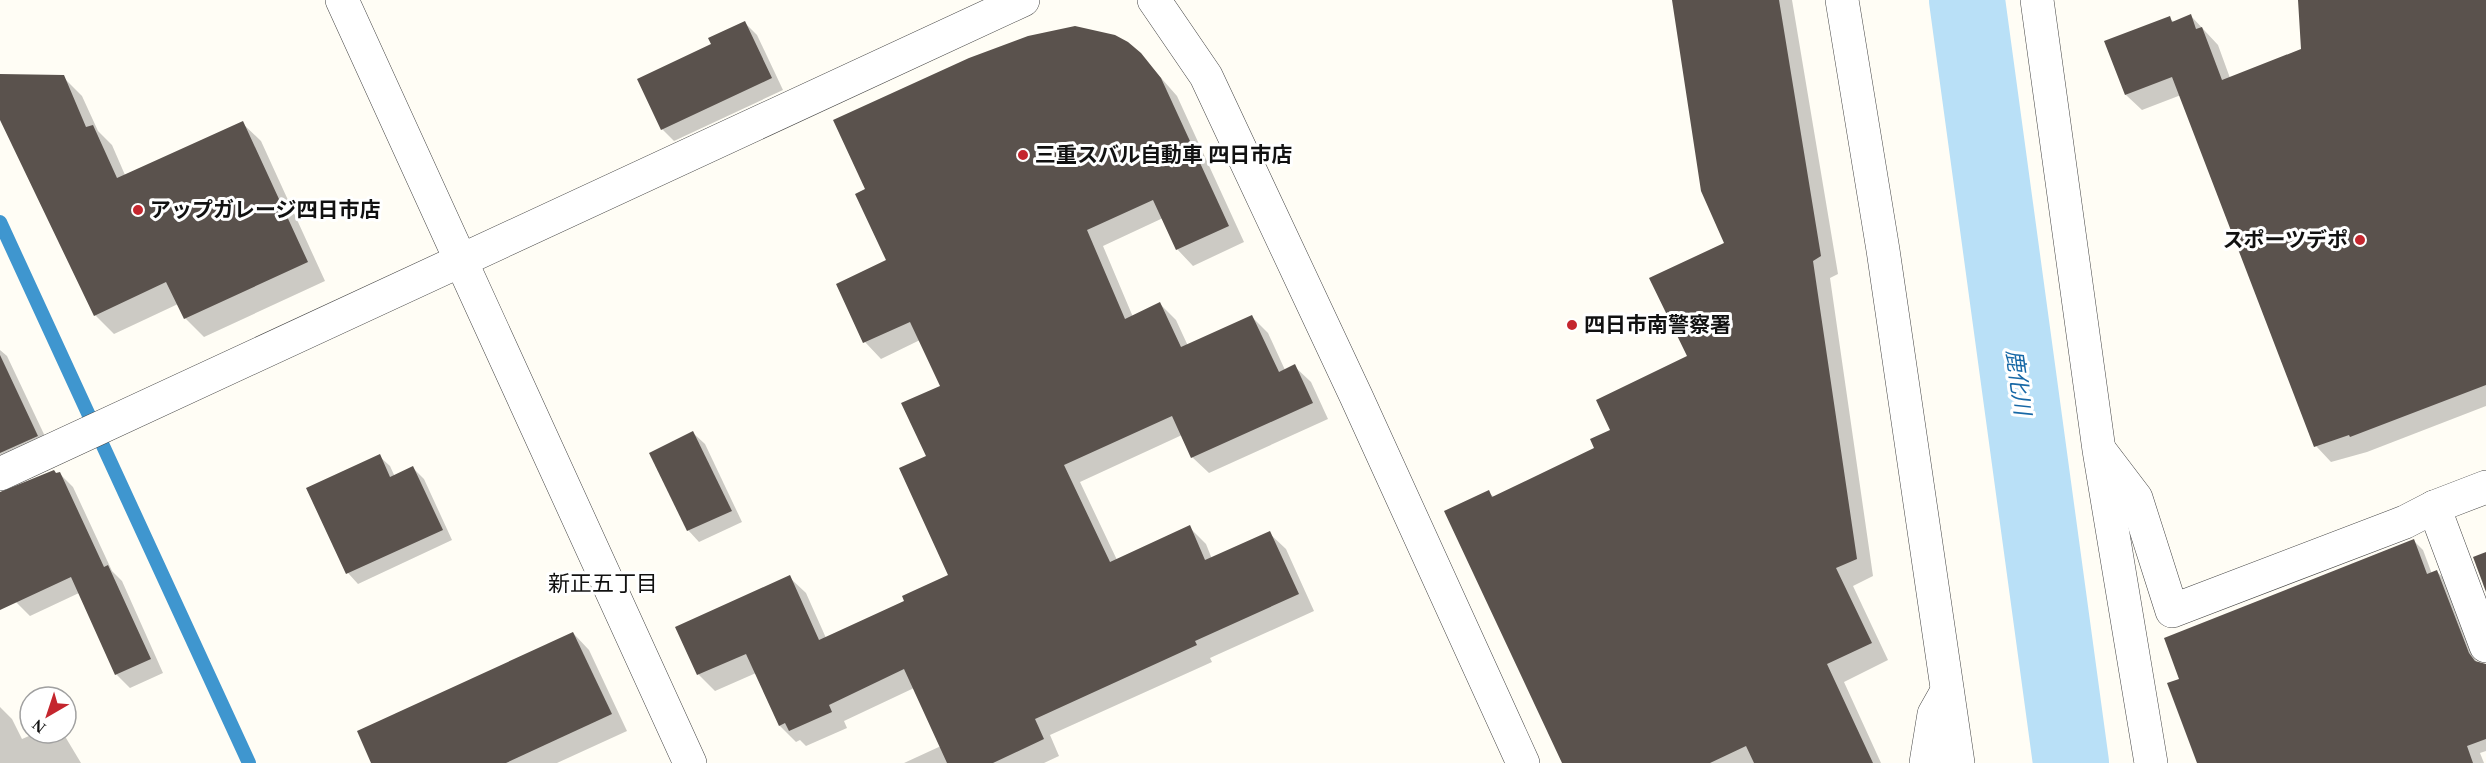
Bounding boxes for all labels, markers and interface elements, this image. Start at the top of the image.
place label: 三重スバル自動車 四日市店 [1035,143,1292,167]
marker: 三重スバル自動車 四日市店 [1016,148,1030,162]
place label: アップガレージ四日市店 [150,198,381,222]
marker: アップガレージ四日市店 [131,203,145,217]
place label: スポーツデポ [2222,228,2348,252]
marker: スポーツデポ [2353,233,2367,247]
place label: 四日市南警察署 [1584,313,1731,337]
marker: 四日市南警察署 [1565,318,1579,332]
water label: 鹿化川 [2002,348,2036,418]
district label: 新正五丁目 [548,571,658,596]
north arrow [18,685,78,745]
text: N [29,716,49,737]

